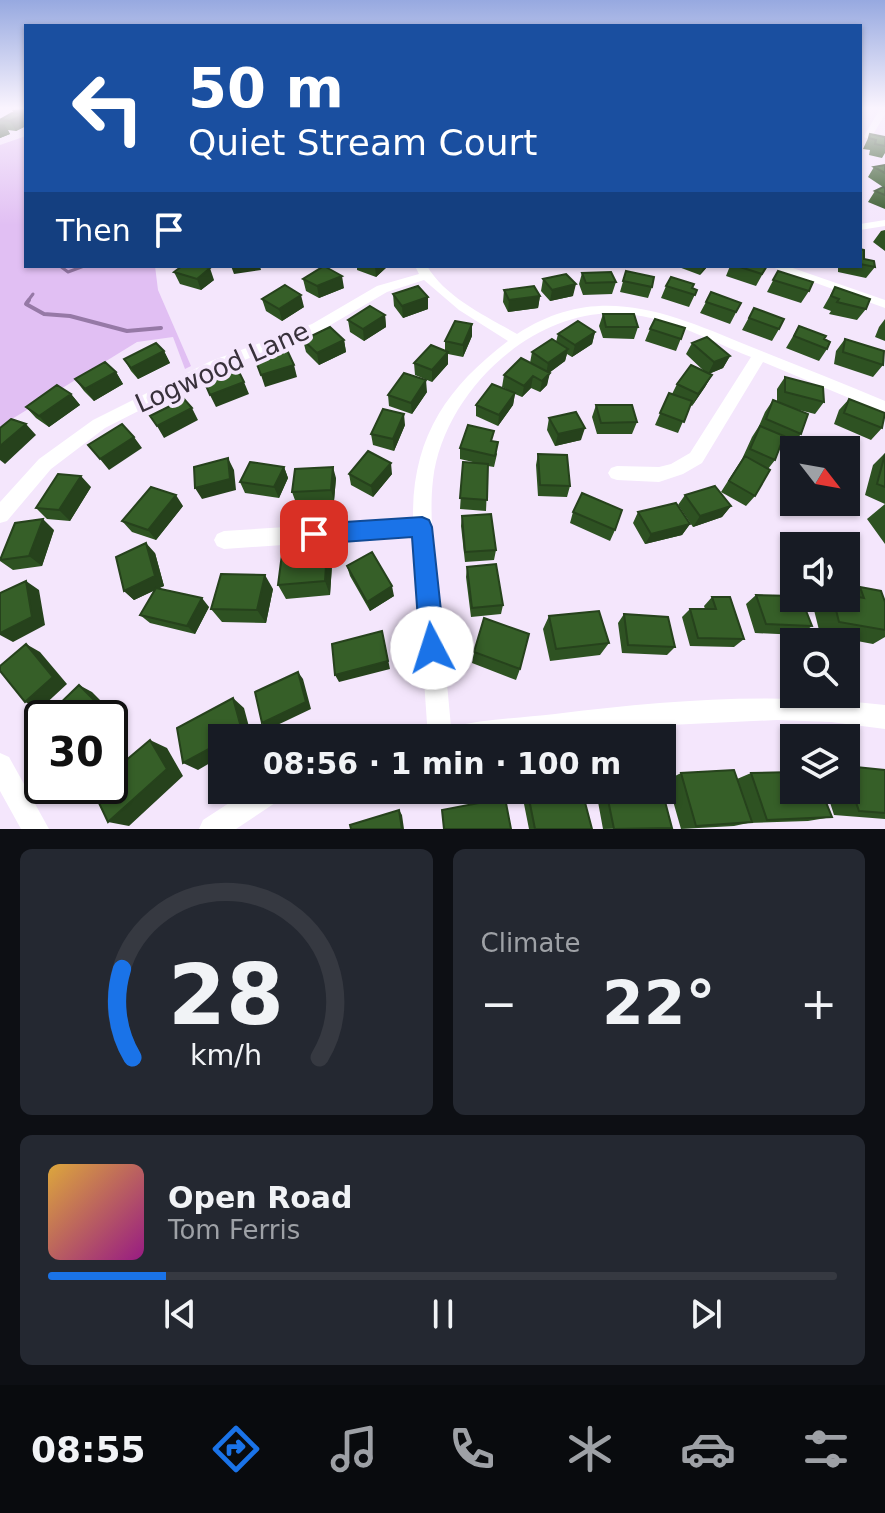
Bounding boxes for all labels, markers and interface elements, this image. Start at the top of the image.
text: 50 m [188,55,344,120]
icon: left [56,56,160,160]
text: Quiet Stream Court [188,122,537,163]
icon: arrive [147,208,191,252]
text: Then [56,213,131,248]
street label: Logwood Lane [130,315,314,419]
north arrow [780,436,860,516]
map controls [780,436,860,804]
pin [280,500,348,568]
icon: arrive [292,512,336,556]
button: sound [780,532,860,612]
position arrow [390,606,474,690]
button: search [780,628,860,708]
speed limit sign: 30 [24,700,128,804]
button: layers [780,724,860,804]
text: 08:56 · 1 min · 100 m [263,746,621,781]
text: Climate [481,928,581,958]
text: 28 [168,947,284,1044]
text: 22° [602,968,716,1038]
text: − [481,978,517,1029]
text: + [800,978,837,1029]
text: km/h [190,1038,262,1072]
text: Open Road [168,1180,353,1215]
text: Tom Ferris [168,1215,300,1245]
icon: previous [158,1292,202,1336]
icon: pause [421,1292,465,1336]
icon: next [684,1292,728,1336]
icon: directions [208,1421,264,1477]
icon: music [326,1421,382,1477]
icon: phone [444,1421,500,1477]
icon: climate [562,1421,618,1477]
icon: car [680,1421,736,1477]
icon: filters [798,1421,854,1477]
text: 08:55 [31,1429,146,1470]

